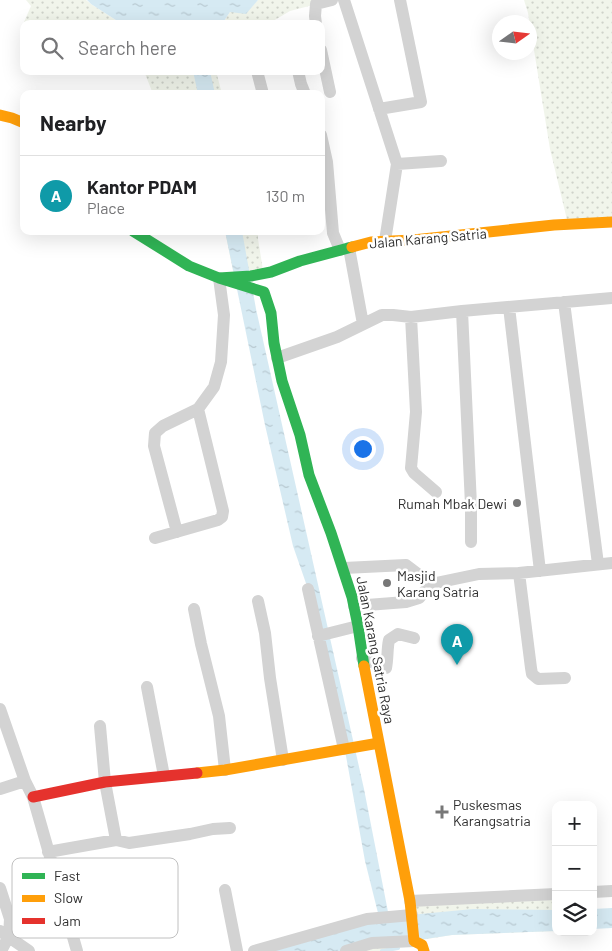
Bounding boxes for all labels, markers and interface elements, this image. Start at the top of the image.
north arrow [492,15,537,60]
search box [20,20,325,75]
icon: search [38,34,66,62]
text: Search here [78,36,177,59]
text: Nearby [40,110,106,135]
text: Kantor PDAM [87,175,197,198]
text: A [51,186,61,205]
text: 130 m [266,186,305,205]
text: Place [87,198,125,217]
street label: Jalan Karang Satria [369,224,487,252]
your location [350,436,376,462]
place label: Rumah Mbak Dewi [398,495,507,512]
marker: Rumah Mbak Dewi [511,497,523,509]
place label: Masjid Karang Satria [397,567,479,600]
street label: Jalan Karang Satria Raya [353,575,399,725]
marker: Masjid Karang Satria [381,577,393,589]
pin: A [441,624,473,665]
place label: Puskesmas Karangsatria [453,796,531,829]
map controls [552,801,597,936]
button: + [552,801,597,846]
marker: Puskesmas Karangsatria [435,805,449,819]
button: − [552,846,597,891]
legend [12,858,178,938]
text: Fast [54,867,80,884]
text: Slow [54,889,83,906]
button: layers [552,891,597,936]
text: Jam [54,912,81,929]

